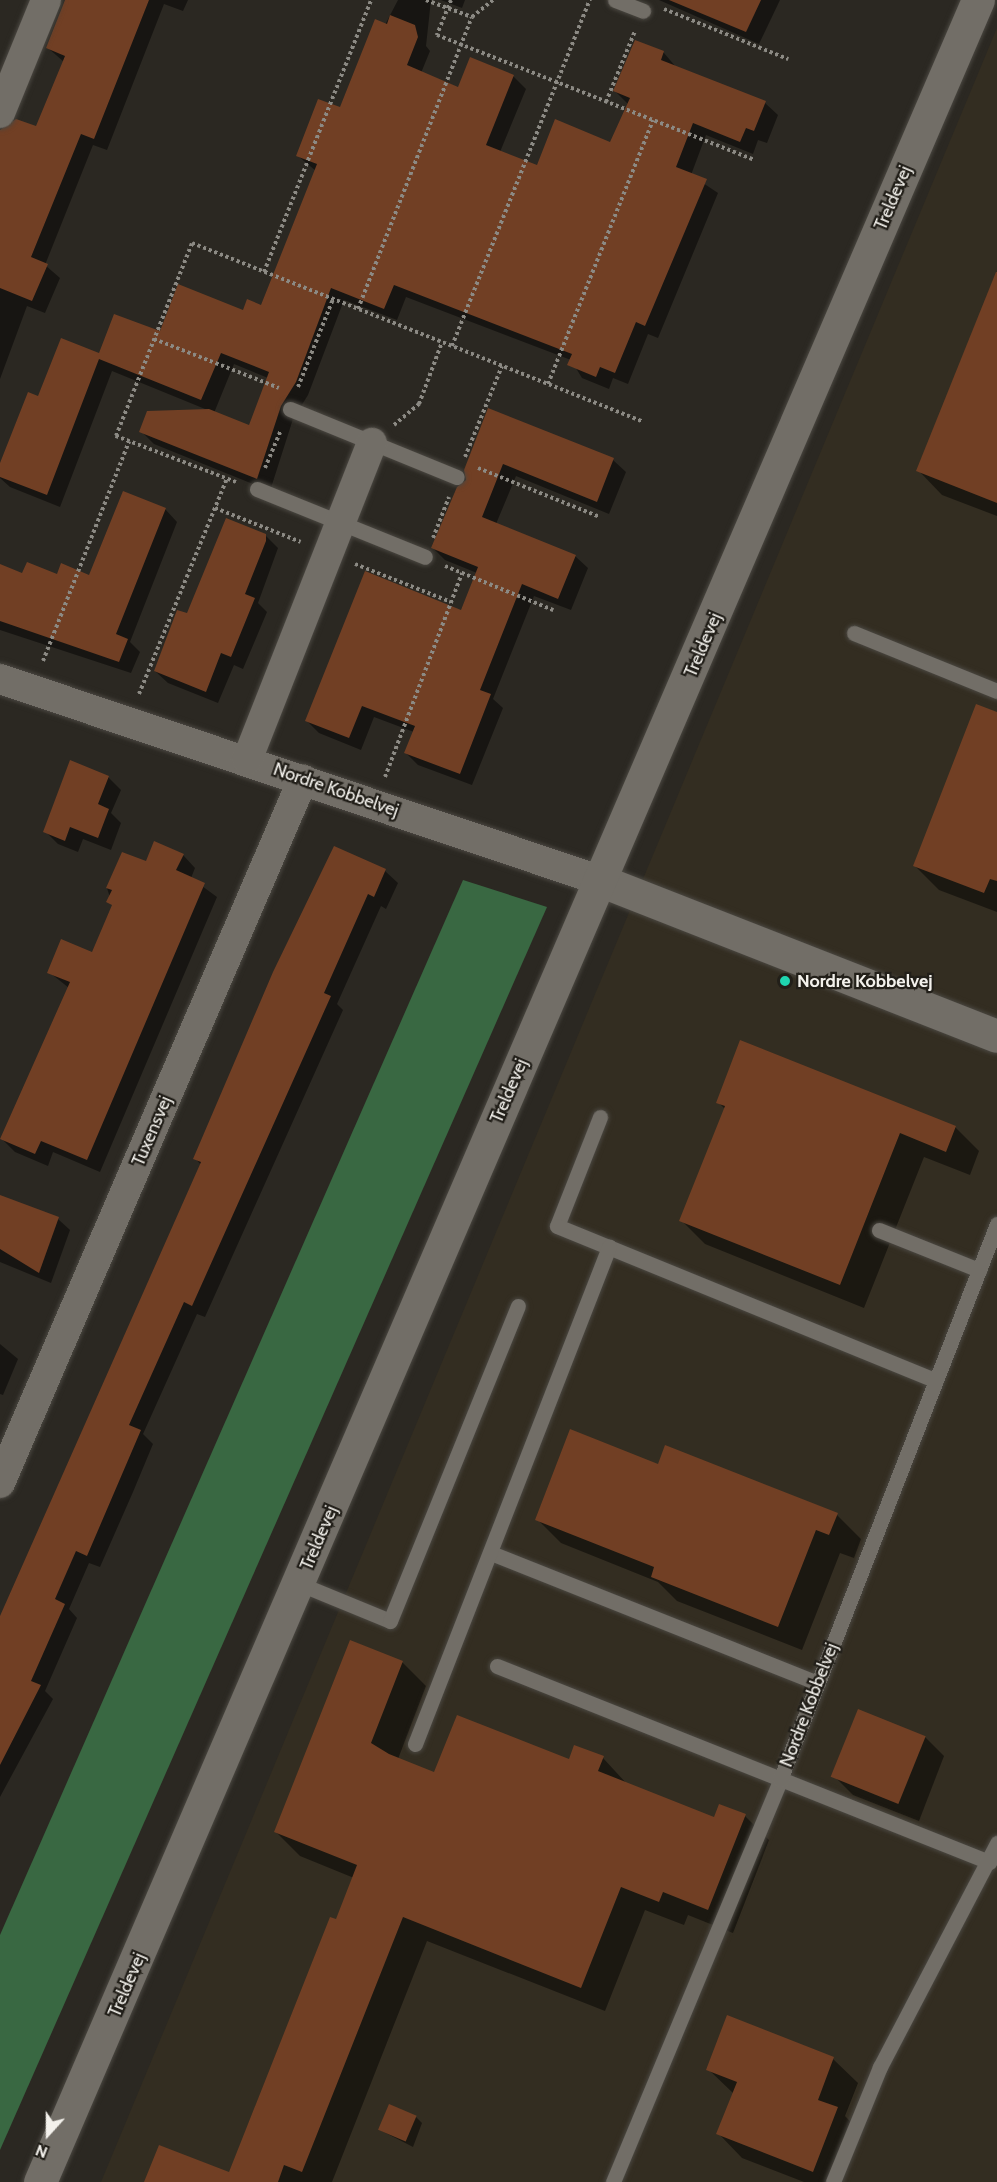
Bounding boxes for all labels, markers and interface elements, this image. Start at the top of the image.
street label: Treldevej [870,163,916,233]
street label: Treldevej [680,610,726,680]
street label: Nordre Kobbelvej [271,758,401,822]
place label: Nordre Kobbelvej [797,970,933,992]
marker: Nordre Kobbelvej [778,974,792,988]
street label: Treldevej [486,1056,532,1126]
street label: Tuxensvej [128,1093,176,1169]
street label: Treldevej [296,1503,342,1573]
street label: Nordre Kobbelvej [775,1640,843,1770]
street label: Treldevej [104,1950,150,2020]
north arrow [18,2104,78,2164]
text: N [33,2140,50,2162]

